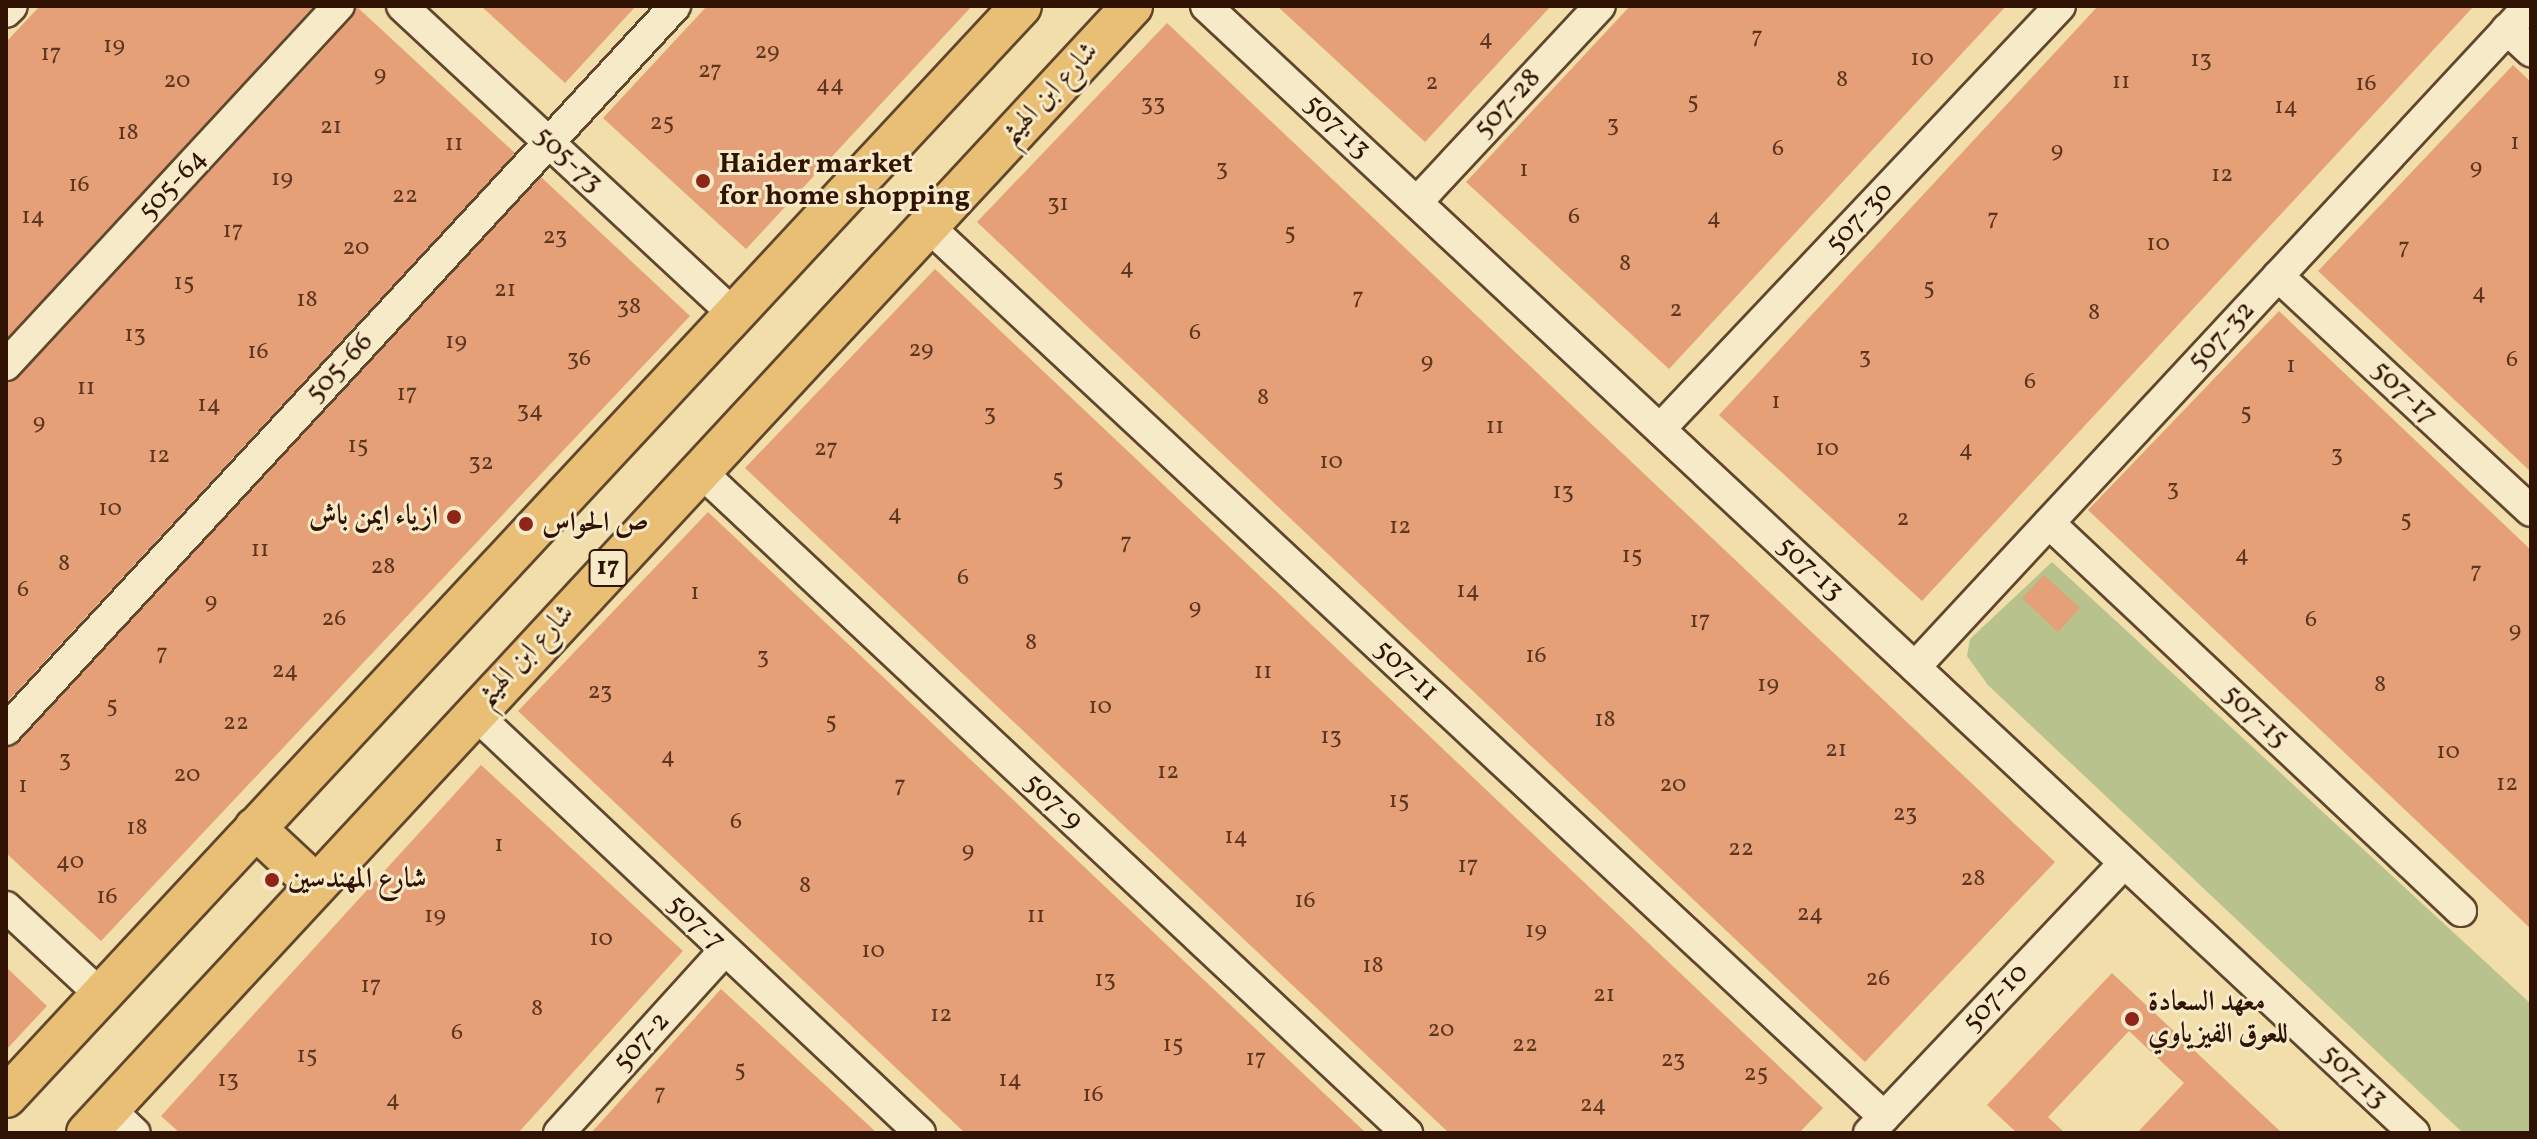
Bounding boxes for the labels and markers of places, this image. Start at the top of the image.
place label: Haider market for home shopping [719,148,970,214]
marker: Haider market for home shopping [694,172,712,190]
place label: ازياء ايمن باش [309,500,438,534]
place label: ص الحواس [542,507,649,541]
marker: ازياء ايمن باش [445,508,463,526]
marker: ص الحواس [517,515,535,533]
place label: شارع المهندسين [288,863,426,897]
marker: شارع المهندسين [263,871,281,889]
place label: معهد السعادة للعوق الفيزياوي [2148,986,2288,1052]
marker: معهد السعادة للعوق الفيزياوي [2123,1010,2141,1028]

